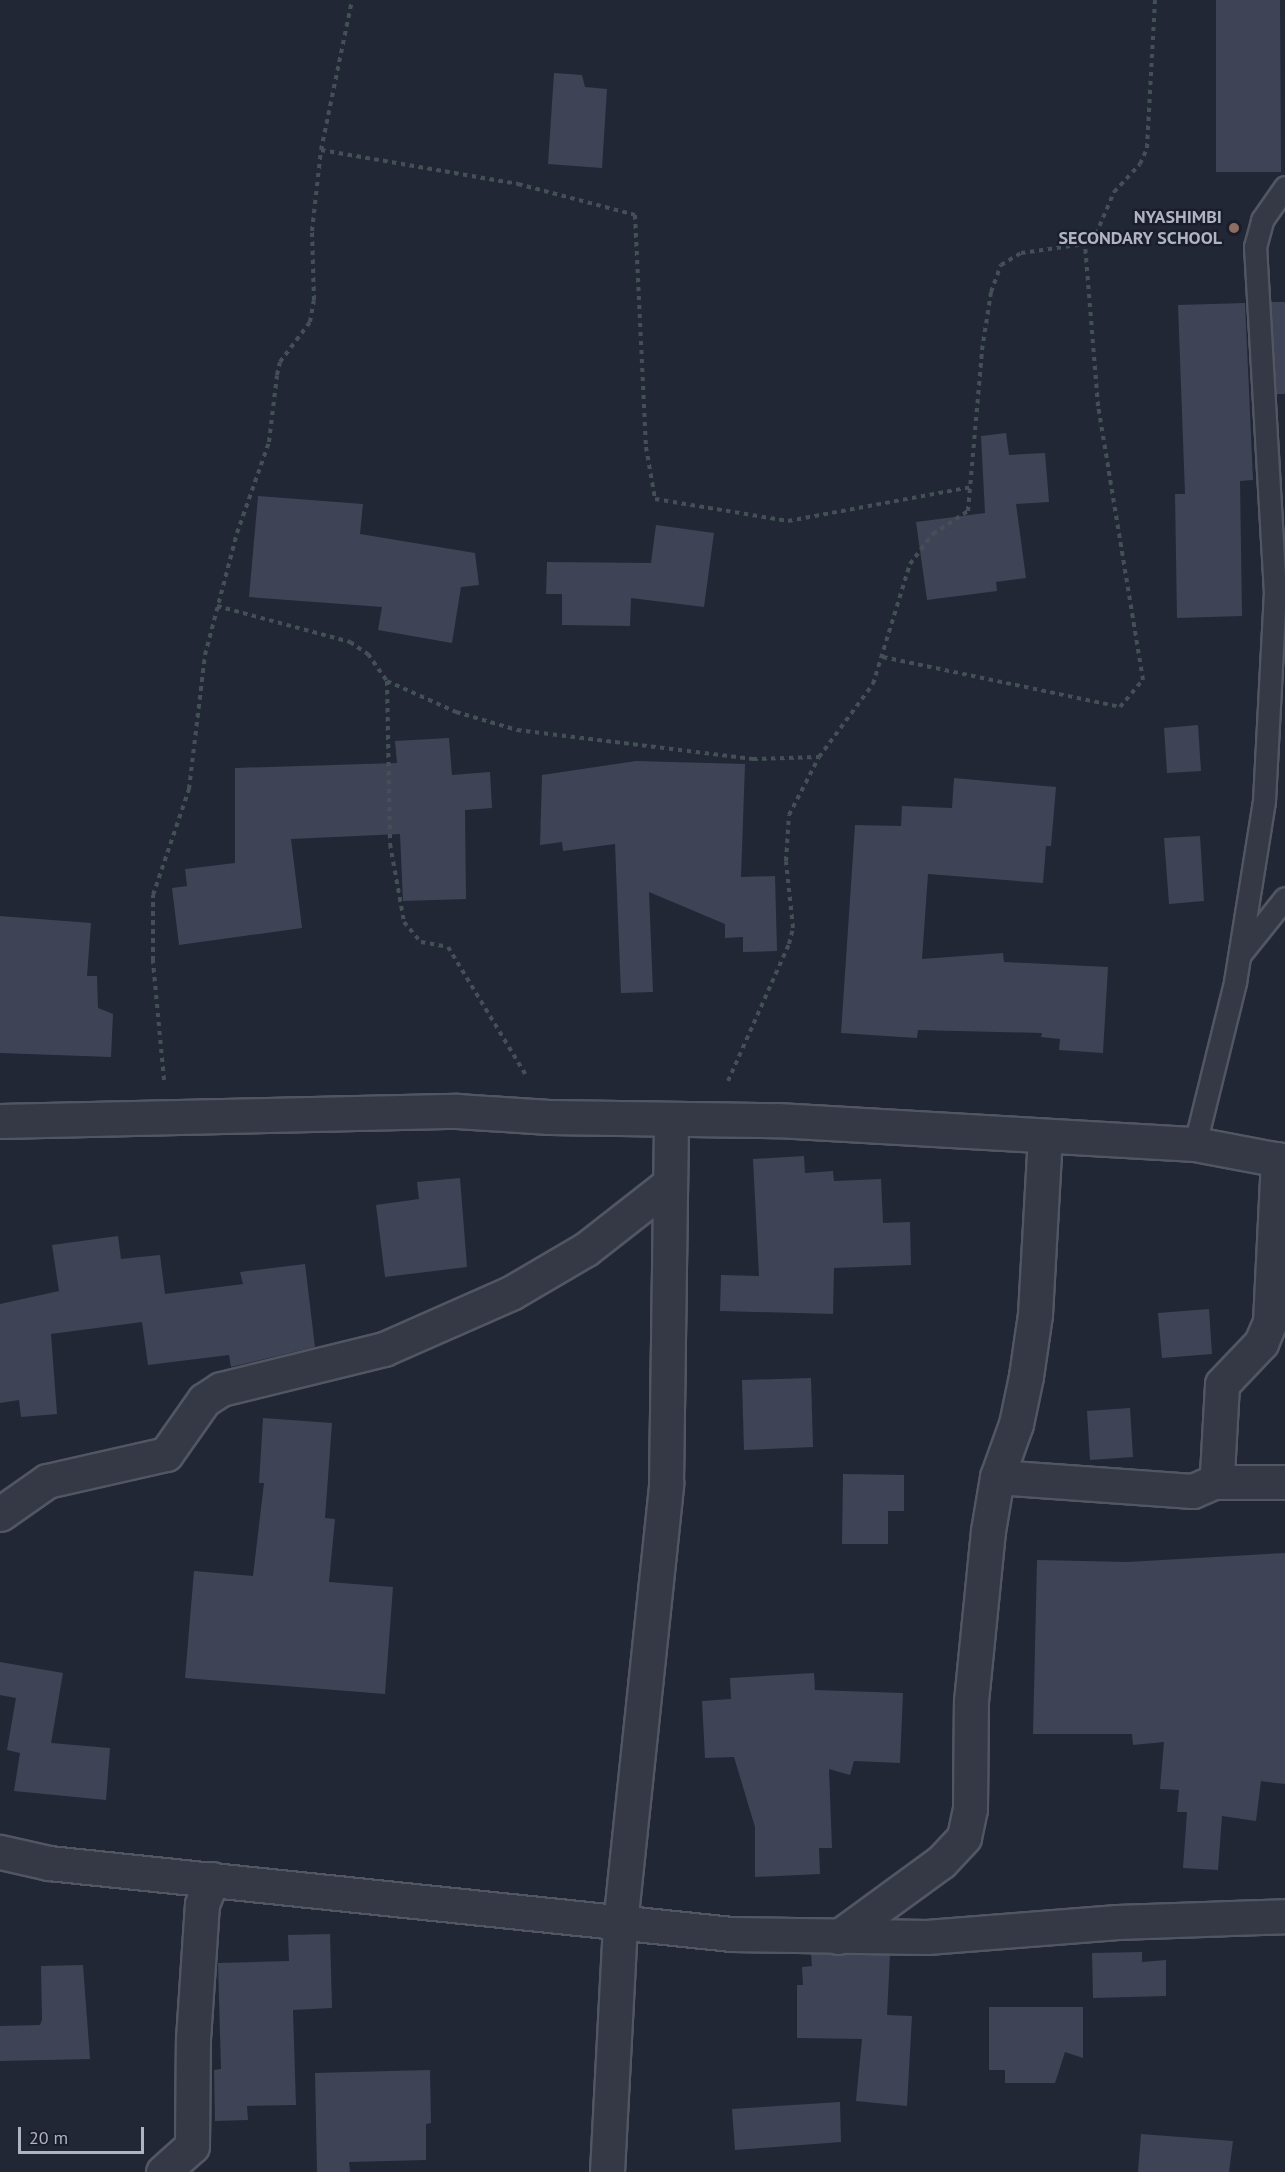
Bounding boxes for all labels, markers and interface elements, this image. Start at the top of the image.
place label: NYASHIMBI SECONDARY SCHOOL [1058,207,1222,250]
marker: NYASHIMBI SECONDARY SCHOOL [1227,221,1241,235]
scale bar [21,2115,147,2153]
text: 20 m [29,2126,68,2149]

